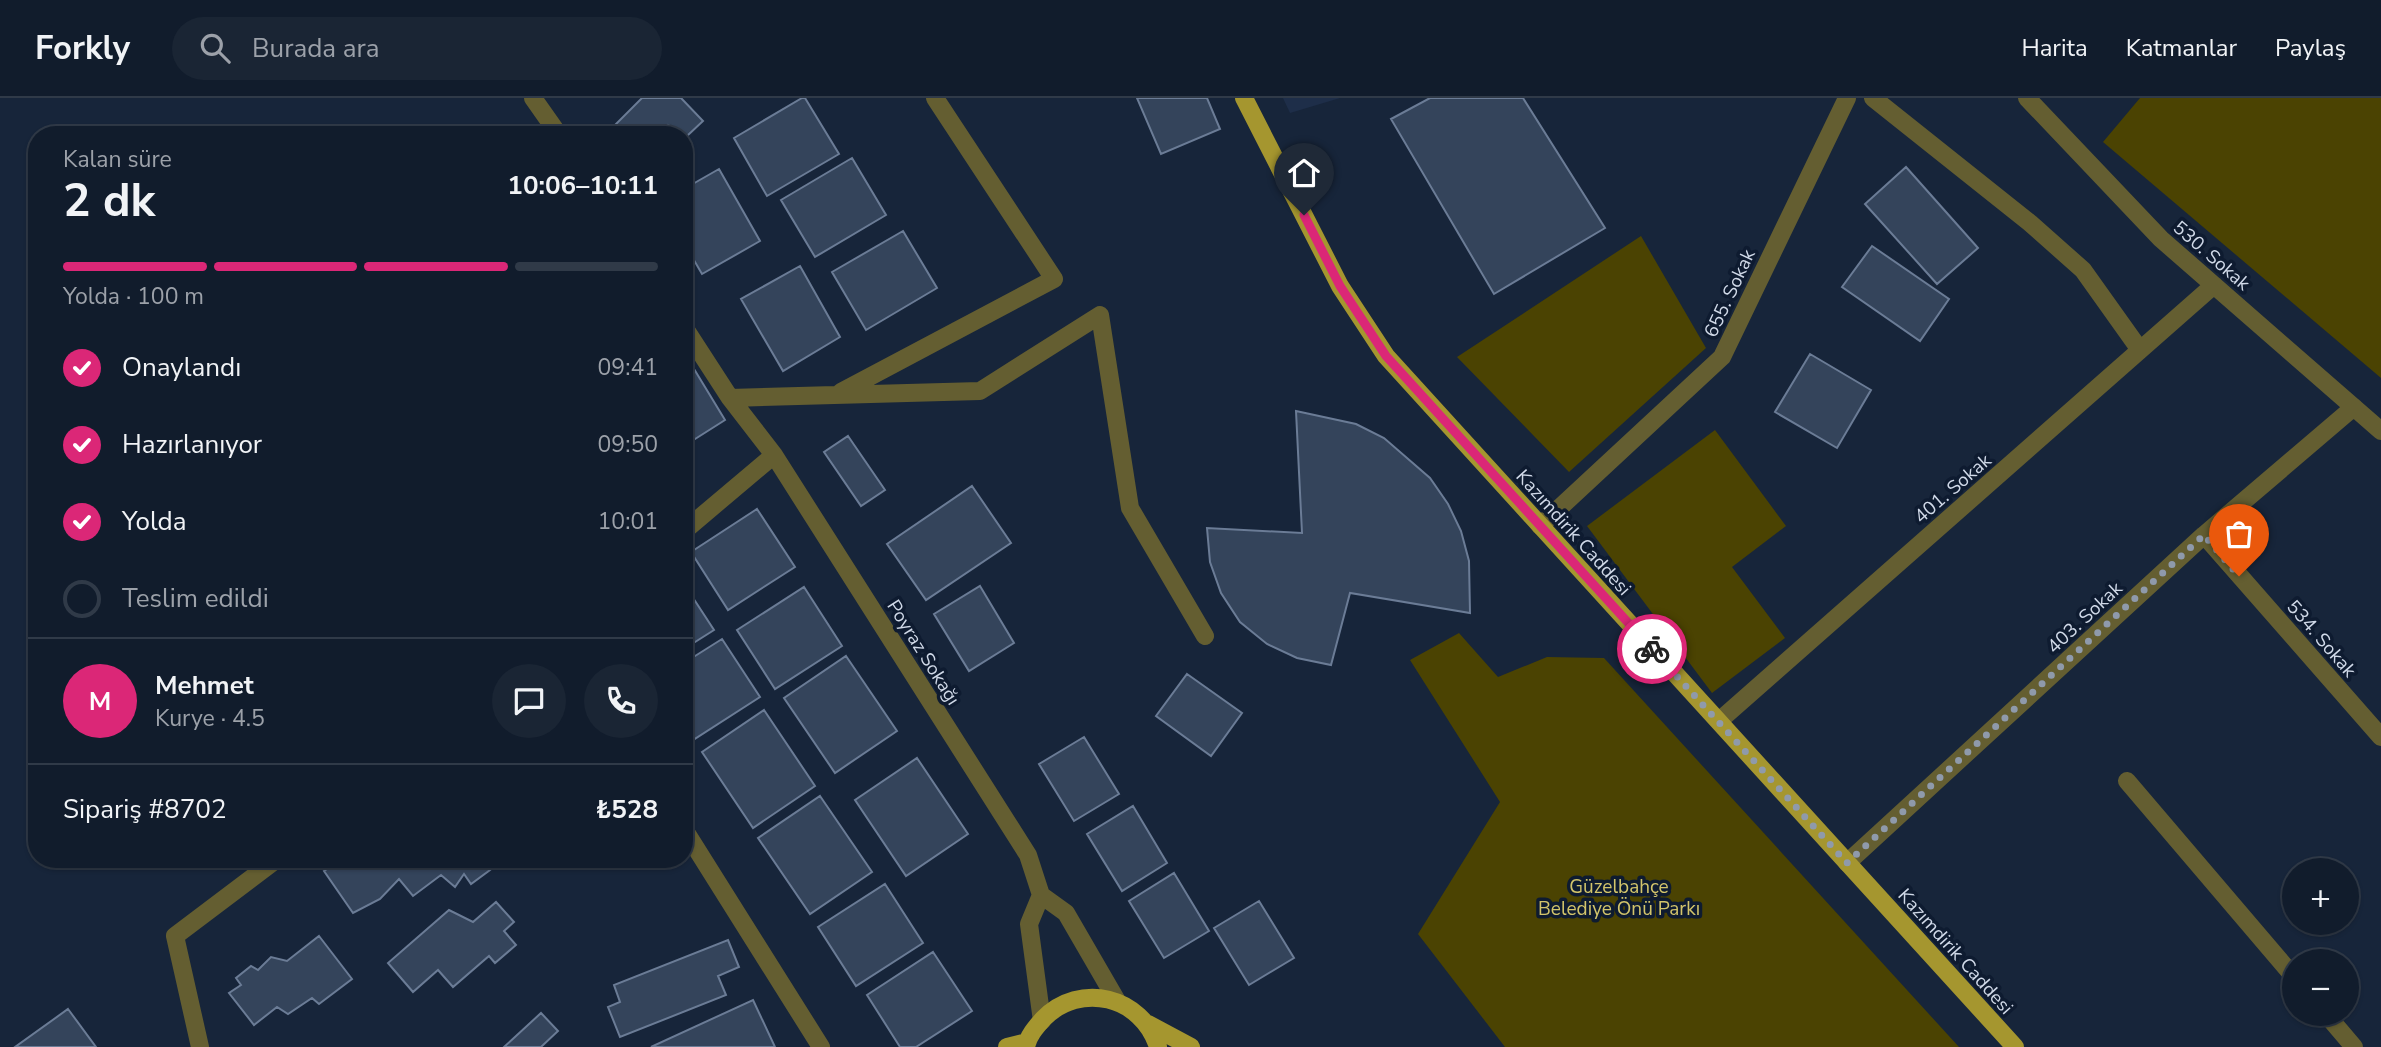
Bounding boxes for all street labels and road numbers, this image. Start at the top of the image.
street label: 530. Sokak [2167,215,2256,297]
street label: 655. Sokak [1698,245,1762,342]
street label: 401. Sokak [1908,448,1997,530]
street label: Kazımdirik Caddesi [1510,464,1637,601]
street label: 403. Sokak [2041,576,2129,660]
street label: 534. Sokak [2280,594,2362,683]
street label: Poyraz Sokağı [880,595,966,710]
street label: Kazımdirik Caddesi [1892,883,2019,1020]

